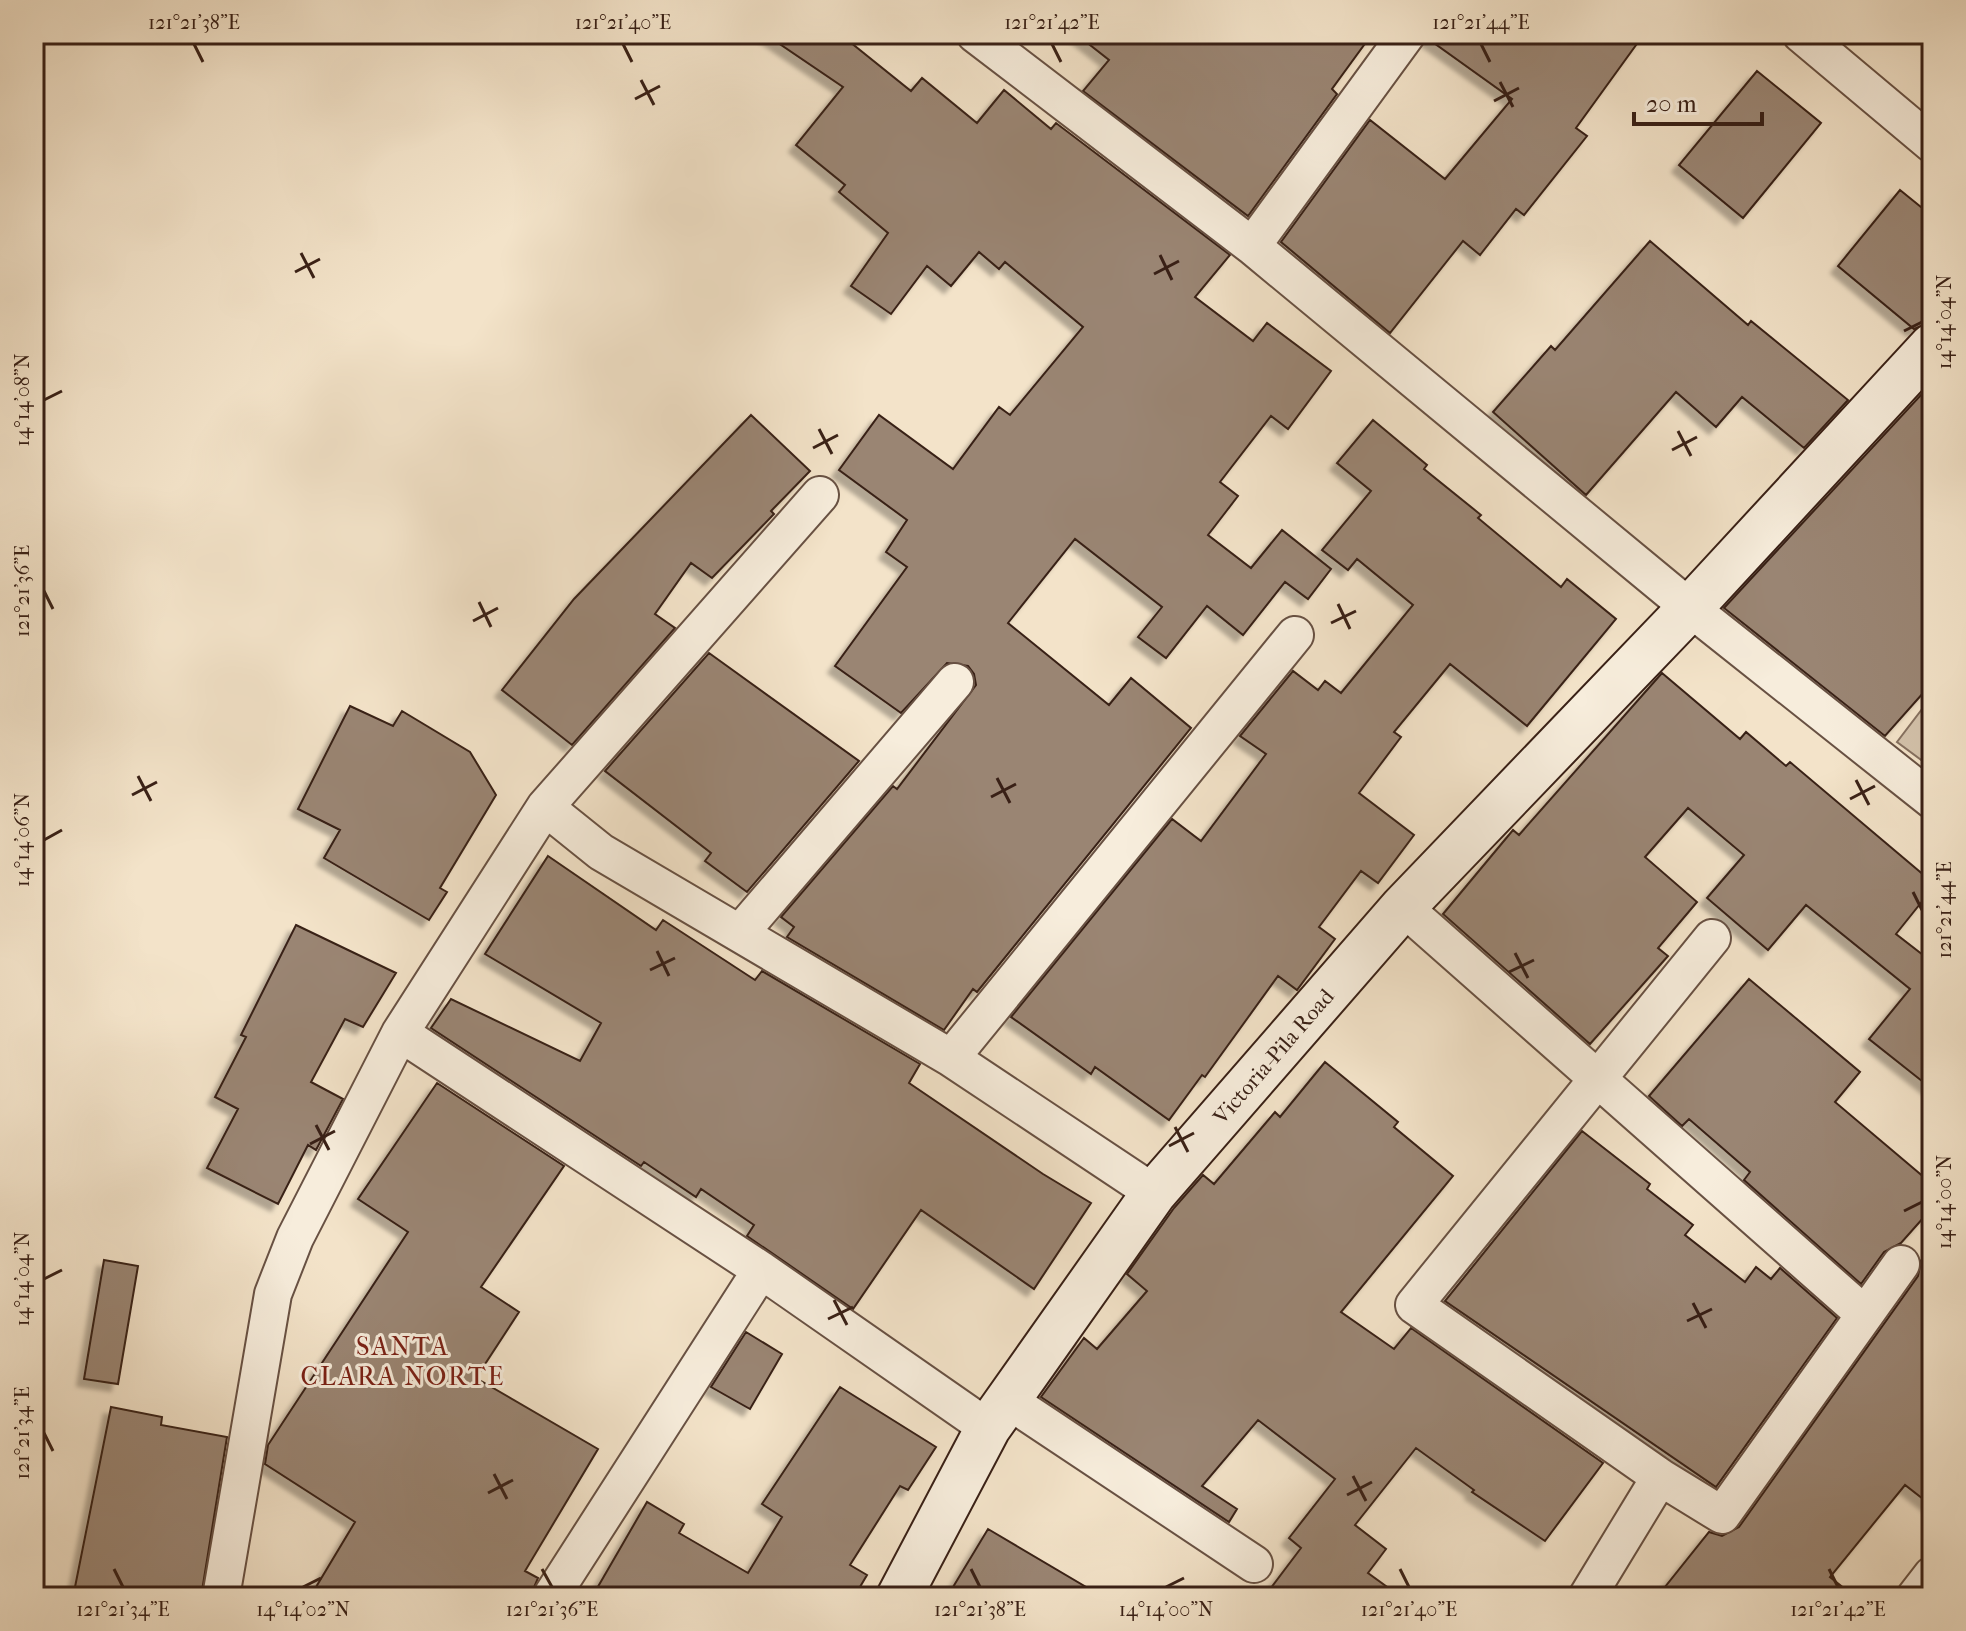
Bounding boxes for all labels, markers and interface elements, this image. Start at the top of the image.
text: 121°21'38"E [148,11,240,34]
text: 121°21'40"E [575,11,671,34]
text: 121°21'42"E [1004,11,1100,34]
text: 121°21'44"E [1432,11,1530,34]
scale bar [1634,76,1762,126]
text: 20 m [1646,90,1697,118]
text: 14°14'04"N [1933,274,1956,370]
text: 14°14'08"N [11,353,34,447]
text: 121°21'36"E [11,545,34,637]
text: 14°14'06"N [11,793,34,887]
text: 121°21'44"E [1933,861,1956,959]
street label: Victoria-Pila Road [1207,983,1340,1130]
text: 14°14'00"N [1933,1155,1956,1249]
text: 14°14'04"N [11,1231,34,1327]
district label: SANTA CLARA NORTE [301,1331,505,1392]
text: 121°21'34"E [11,1386,34,1480]
text: 121°21'34"E [76,1598,170,1621]
text: 14°14'02"N [256,1598,350,1621]
text: 121°21'36"E [506,1598,598,1621]
text: 121°21'38"E [934,1598,1026,1621]
text: 14°14'00"N [1119,1598,1213,1621]
text: 121°21'40"E [1361,1598,1457,1621]
text: 121°21'42"E [1790,1598,1886,1621]

